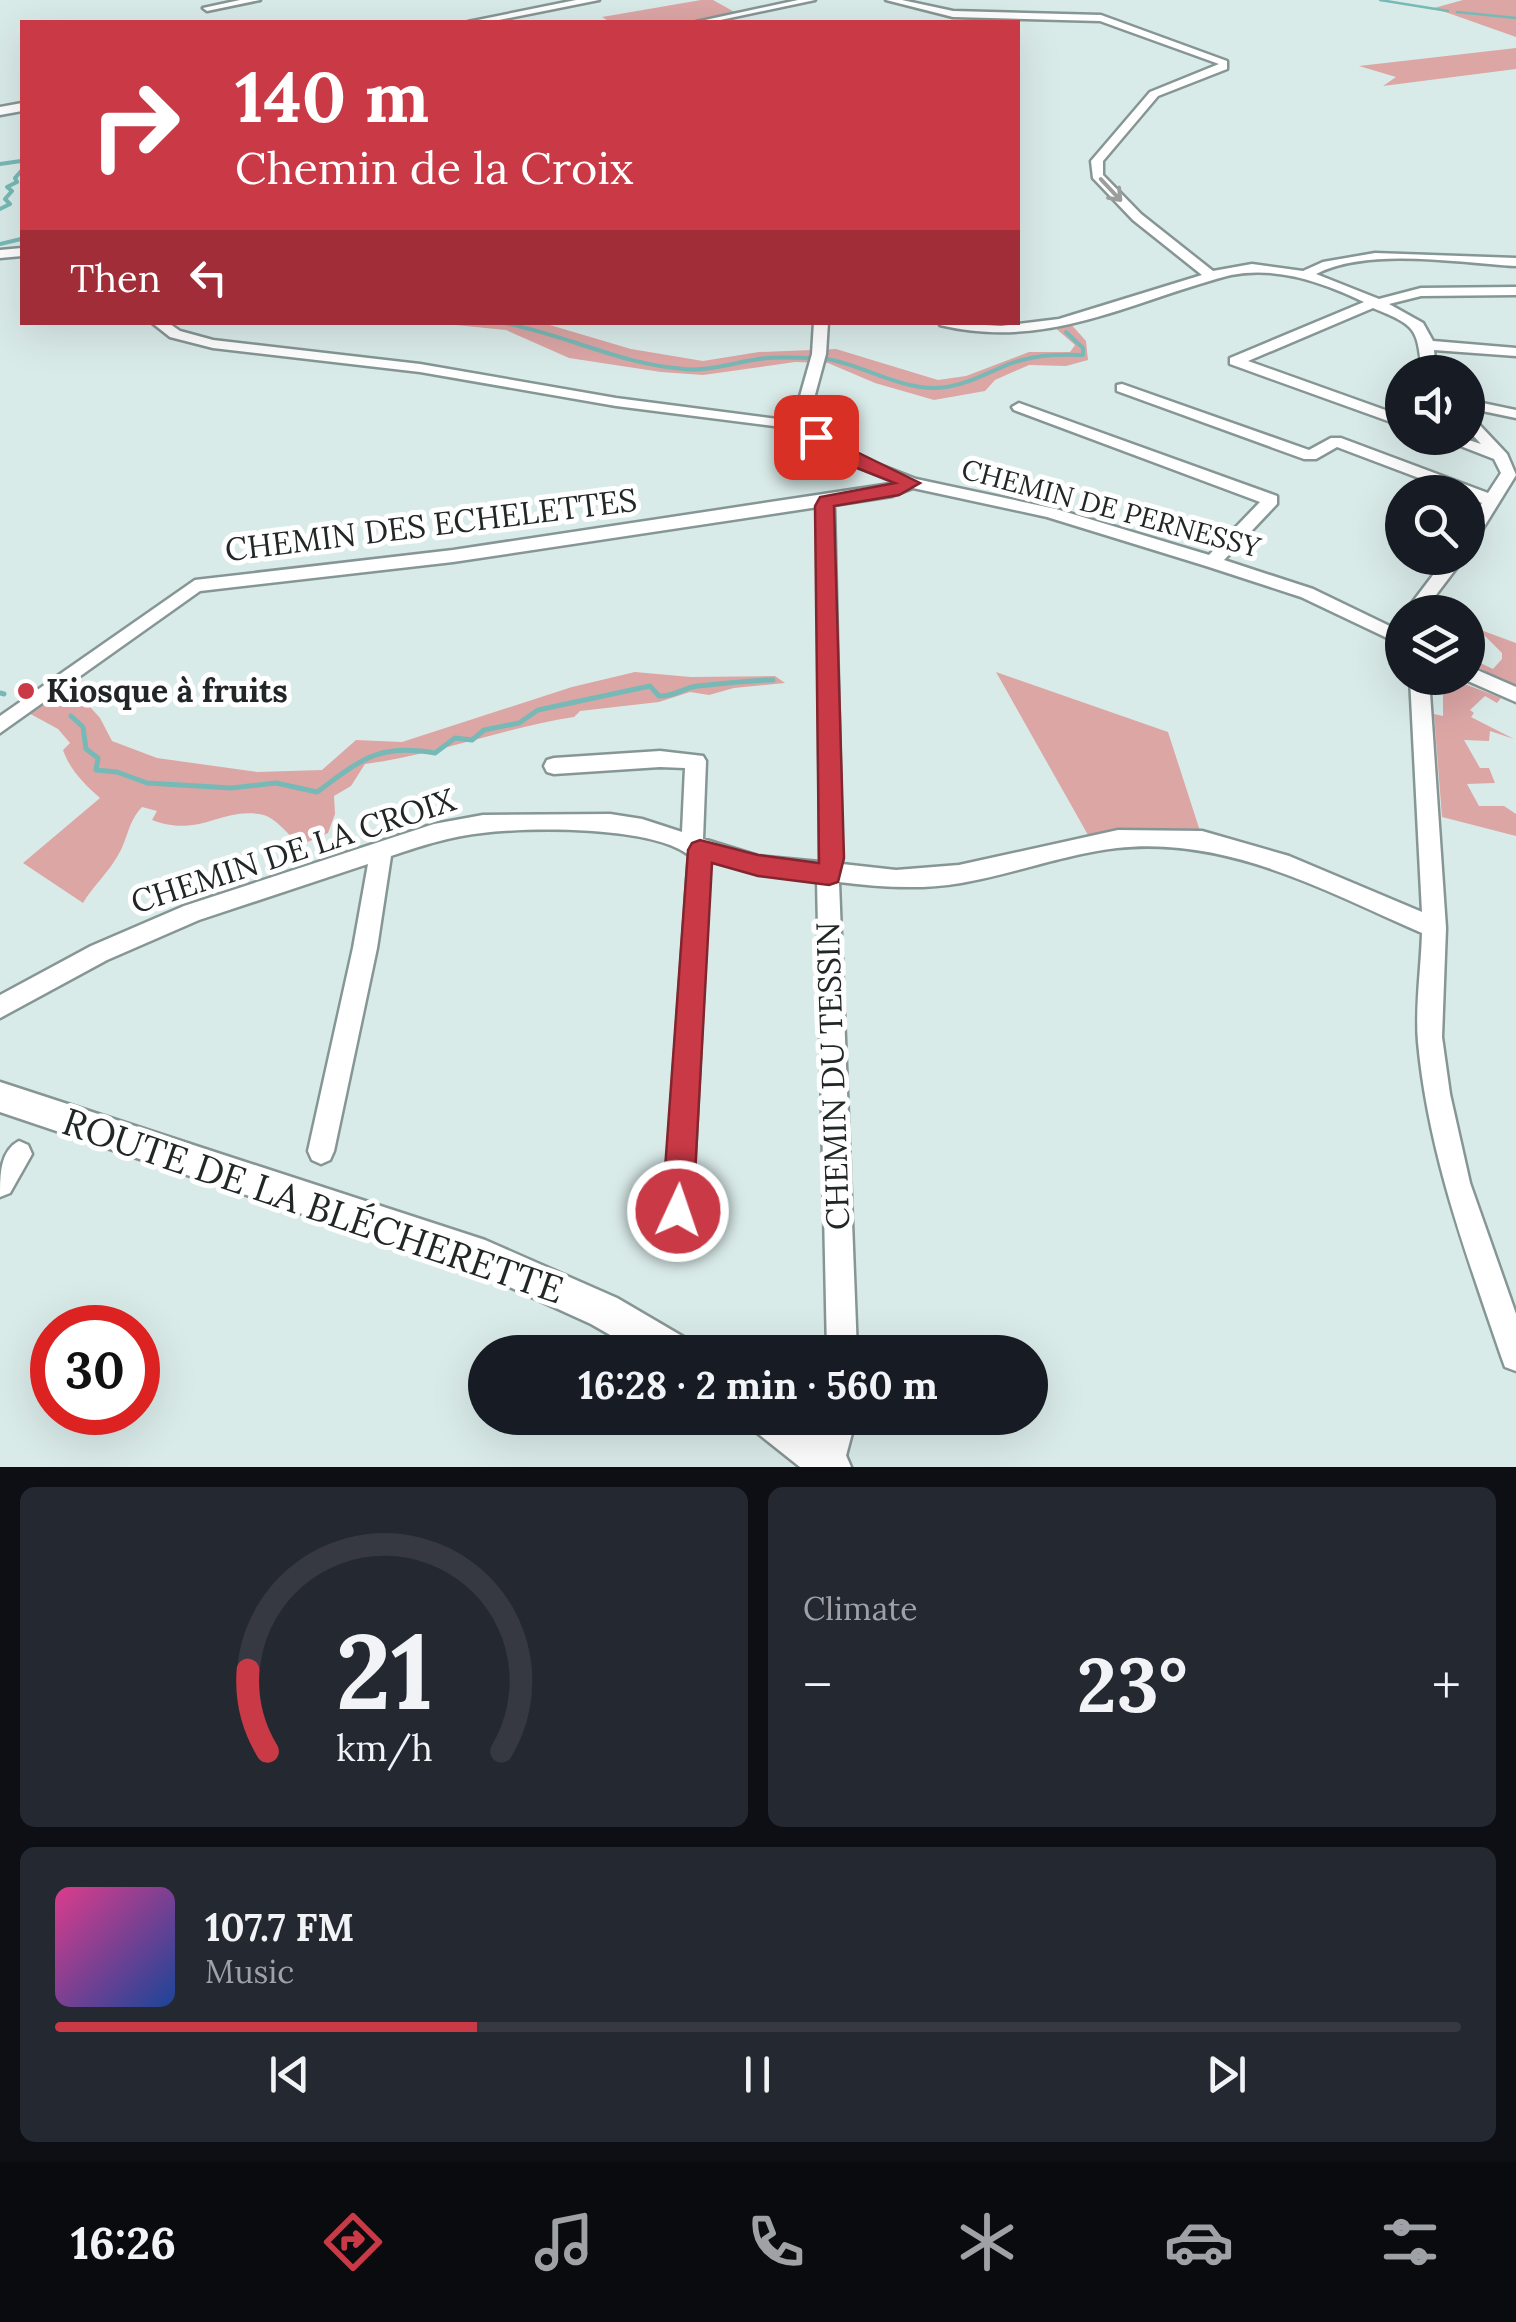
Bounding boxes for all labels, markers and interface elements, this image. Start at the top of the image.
text: 140 m [235,52,429,141]
icon: right [70,60,200,190]
text: Chemin de la Croix [235,139,634,196]
one-way arrow [1099,178,1123,202]
icon: left [181,250,236,305]
text: Then [70,254,161,302]
map controls [1385,355,1485,695]
button: sound [1385,355,1485,455]
pin [774,395,859,480]
icon: arrive [789,410,844,465]
street label: CHEMIN DE PERNESSY [958,451,1266,566]
button: search [1385,475,1485,575]
street label: CHEMIN DES ECHELETTES [223,479,639,570]
button: layers [1385,595,1485,695]
place label: Kiosque à fruits [46,670,288,711]
marker: Kiosque à fruits [15,680,37,702]
street label: CHEMIN DE LA CROIX [126,779,460,922]
street label: CHEMIN DU TESSIN [807,921,858,1231]
street label: ROUTE DE LA BLÉCHERETTE [56,1097,570,1314]
position arrow [626,1159,730,1263]
speed limit sign: 30 [30,1305,160,1435]
text: 16:28 · 2 min · 560 m [578,1361,938,1409]
text: Climate [803,1588,918,1629]
text: 21 [335,1604,433,1737]
text: 23° [1077,1637,1187,1733]
text: − [803,1650,832,1720]
text: + [1432,1650,1461,1720]
text: km/h [336,1725,432,1771]
text: 107.7 FM [205,1903,354,1951]
text: Music [205,1951,294,1992]
icon: previous [262,2047,317,2102]
icon: pause [730,2047,785,2102]
icon: next [1199,2047,1254,2102]
icon: directions [318,2207,388,2277]
icon: music [529,2207,599,2277]
icon: phone [741,2207,811,2277]
icon: climate [952,2207,1022,2277]
icon: car [1164,2207,1234,2277]
icon: filters [1375,2207,1445,2277]
text: 16:26 [71,2214,176,2271]

